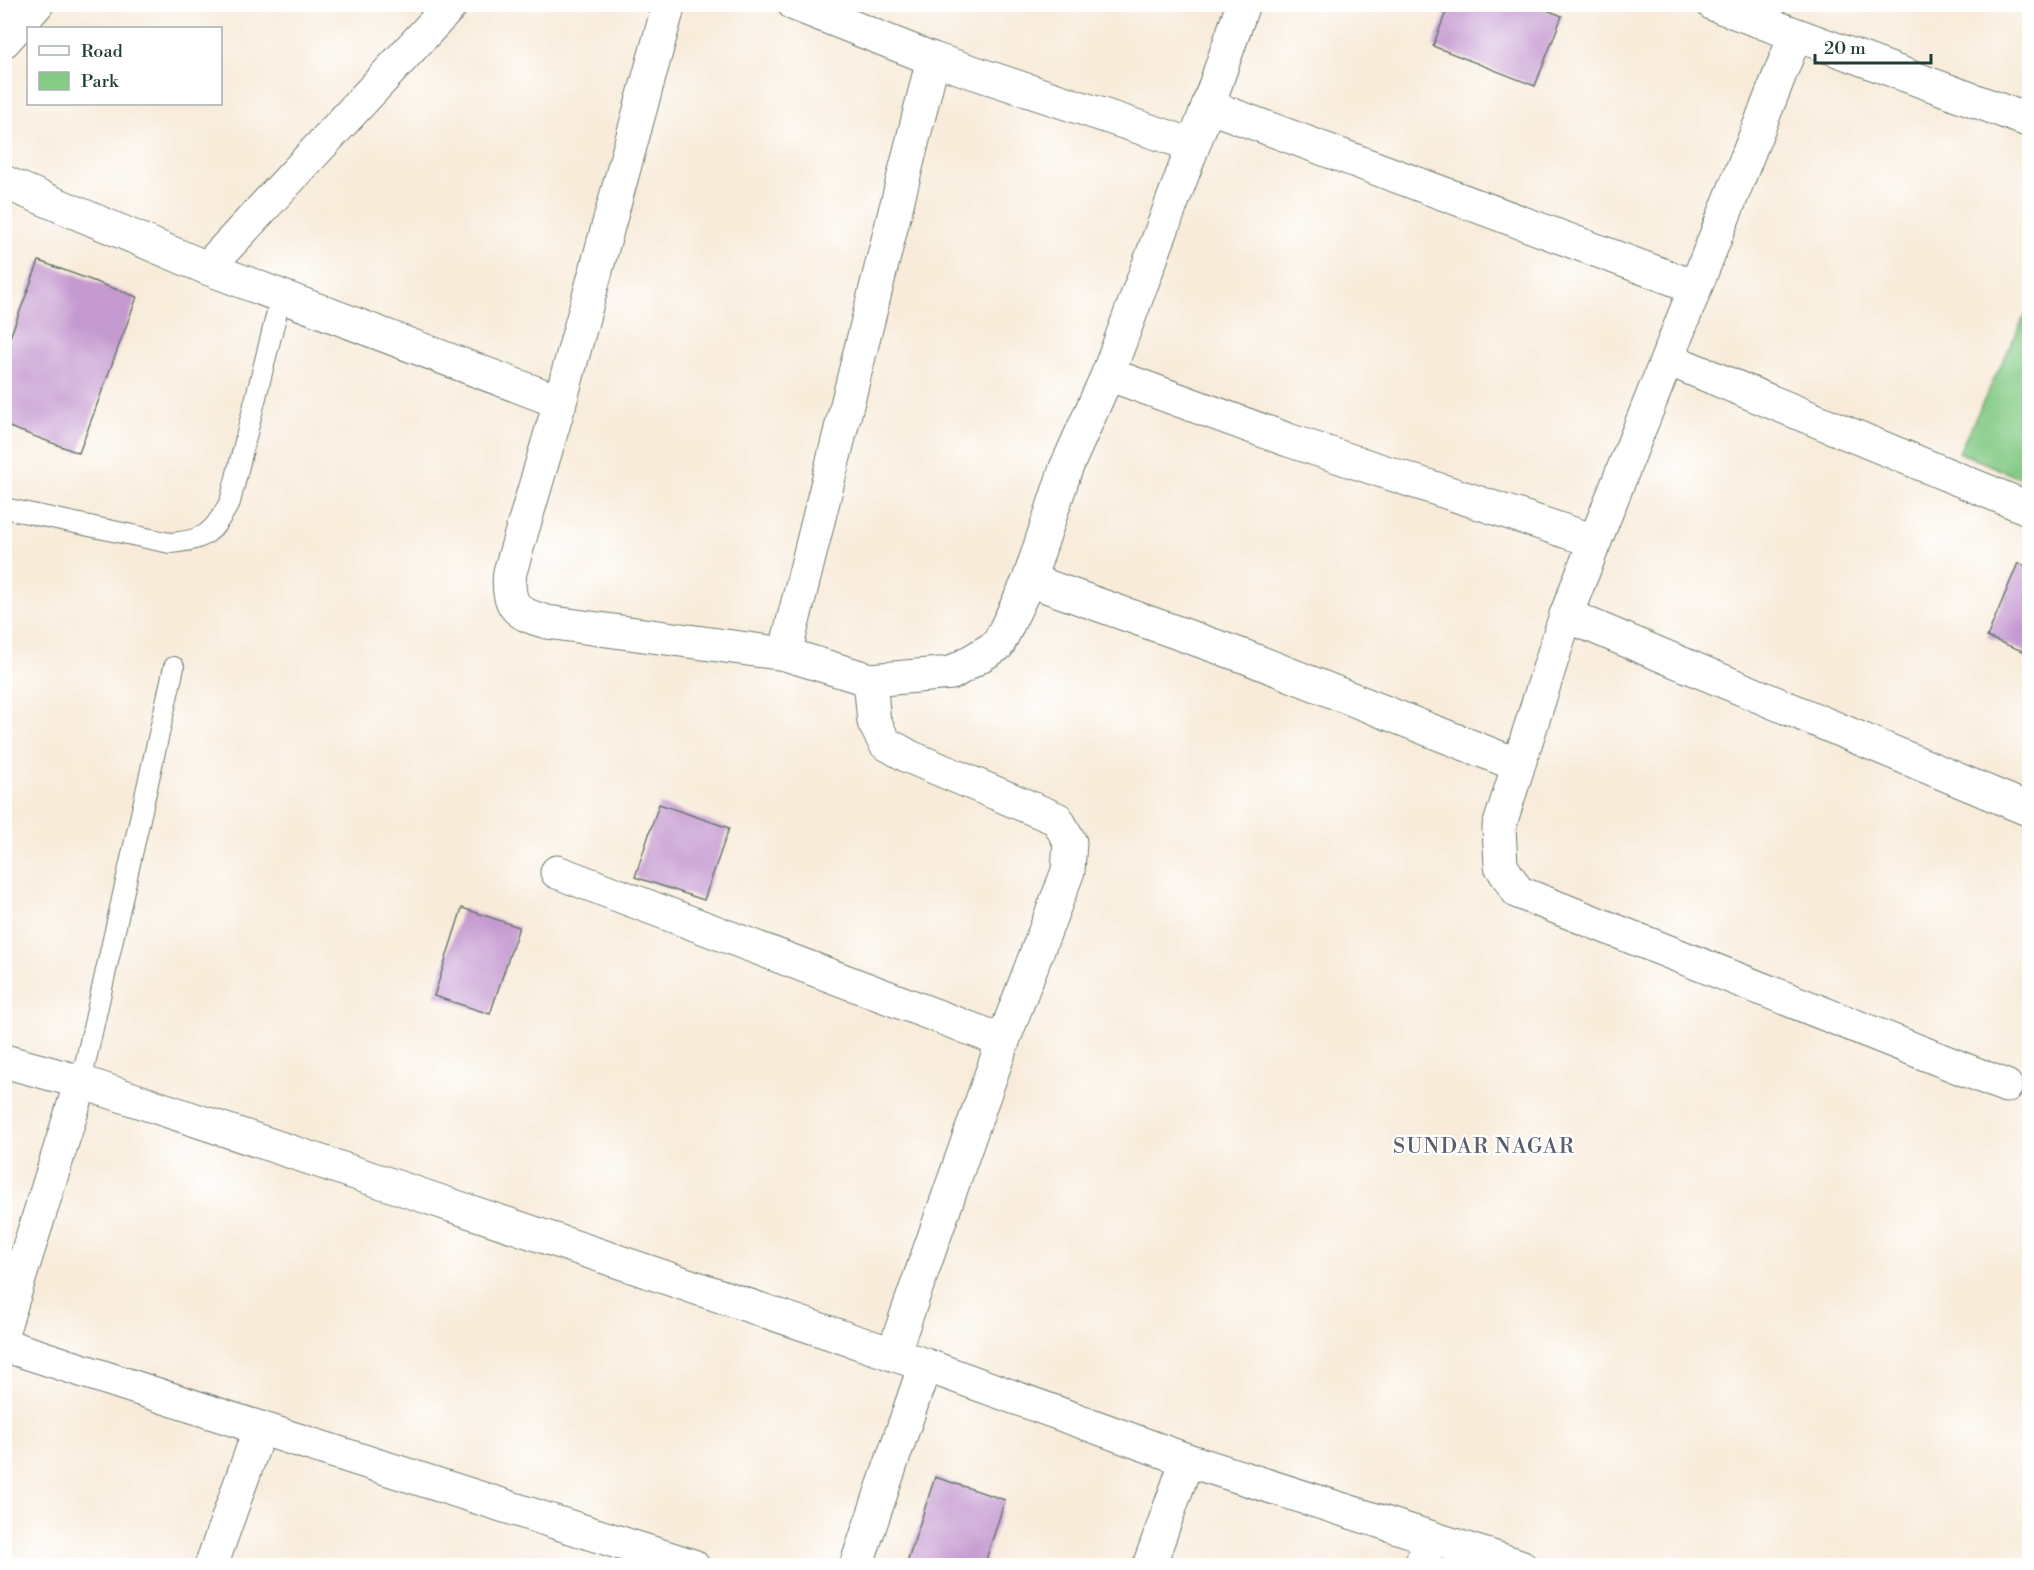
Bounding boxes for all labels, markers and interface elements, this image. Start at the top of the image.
legend [27,27,222,105]
scale bar [1815,27,1930,65]
text: 20 m [1824,37,1866,60]
text: Road [81,40,124,63]
text: Park [81,70,120,93]
district label: SUNDAR NAGAR [1393,1134,1575,1160]

